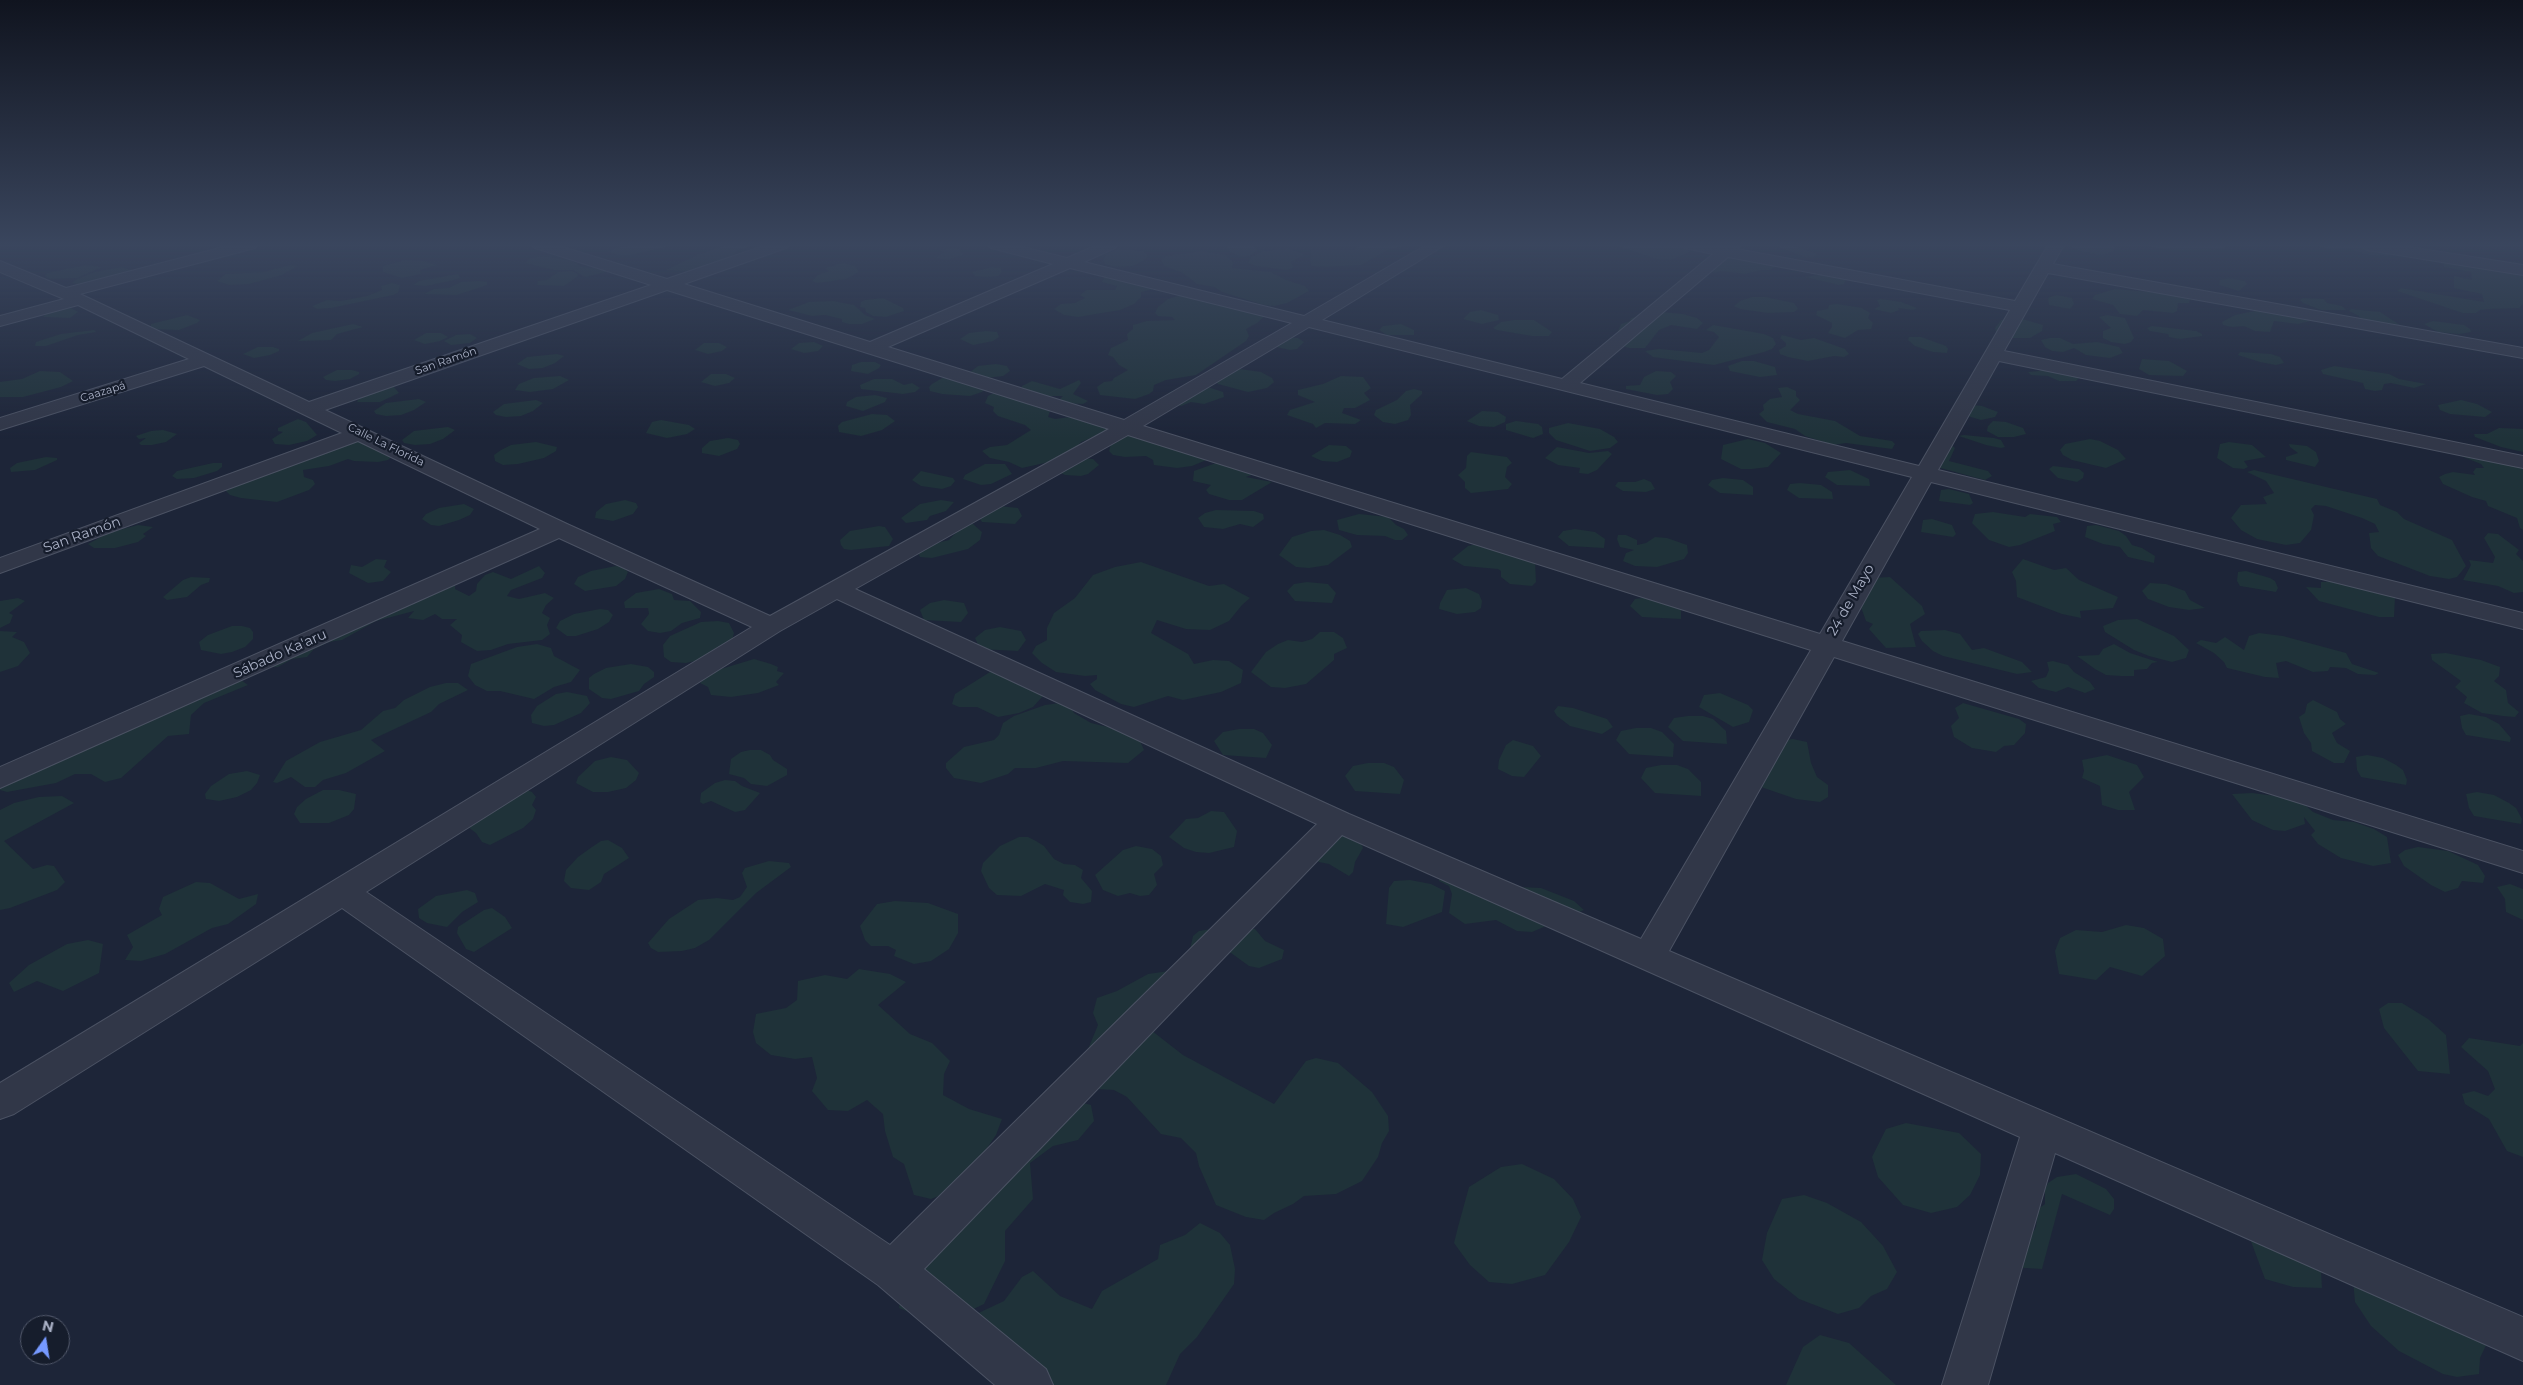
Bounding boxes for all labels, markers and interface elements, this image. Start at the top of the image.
street label: San Ramón [414,344,478,378]
street label: Caazapá [79,379,127,405]
street label: Calle La Florida [346,421,426,469]
street label: San Ramón [41,513,123,557]
street label: 24 de Mayo [1824,561,1878,639]
street label: Sábado Ka'aru [231,626,329,682]
north arrow [20,1315,70,1365]
text: N [41,1316,56,1336]

